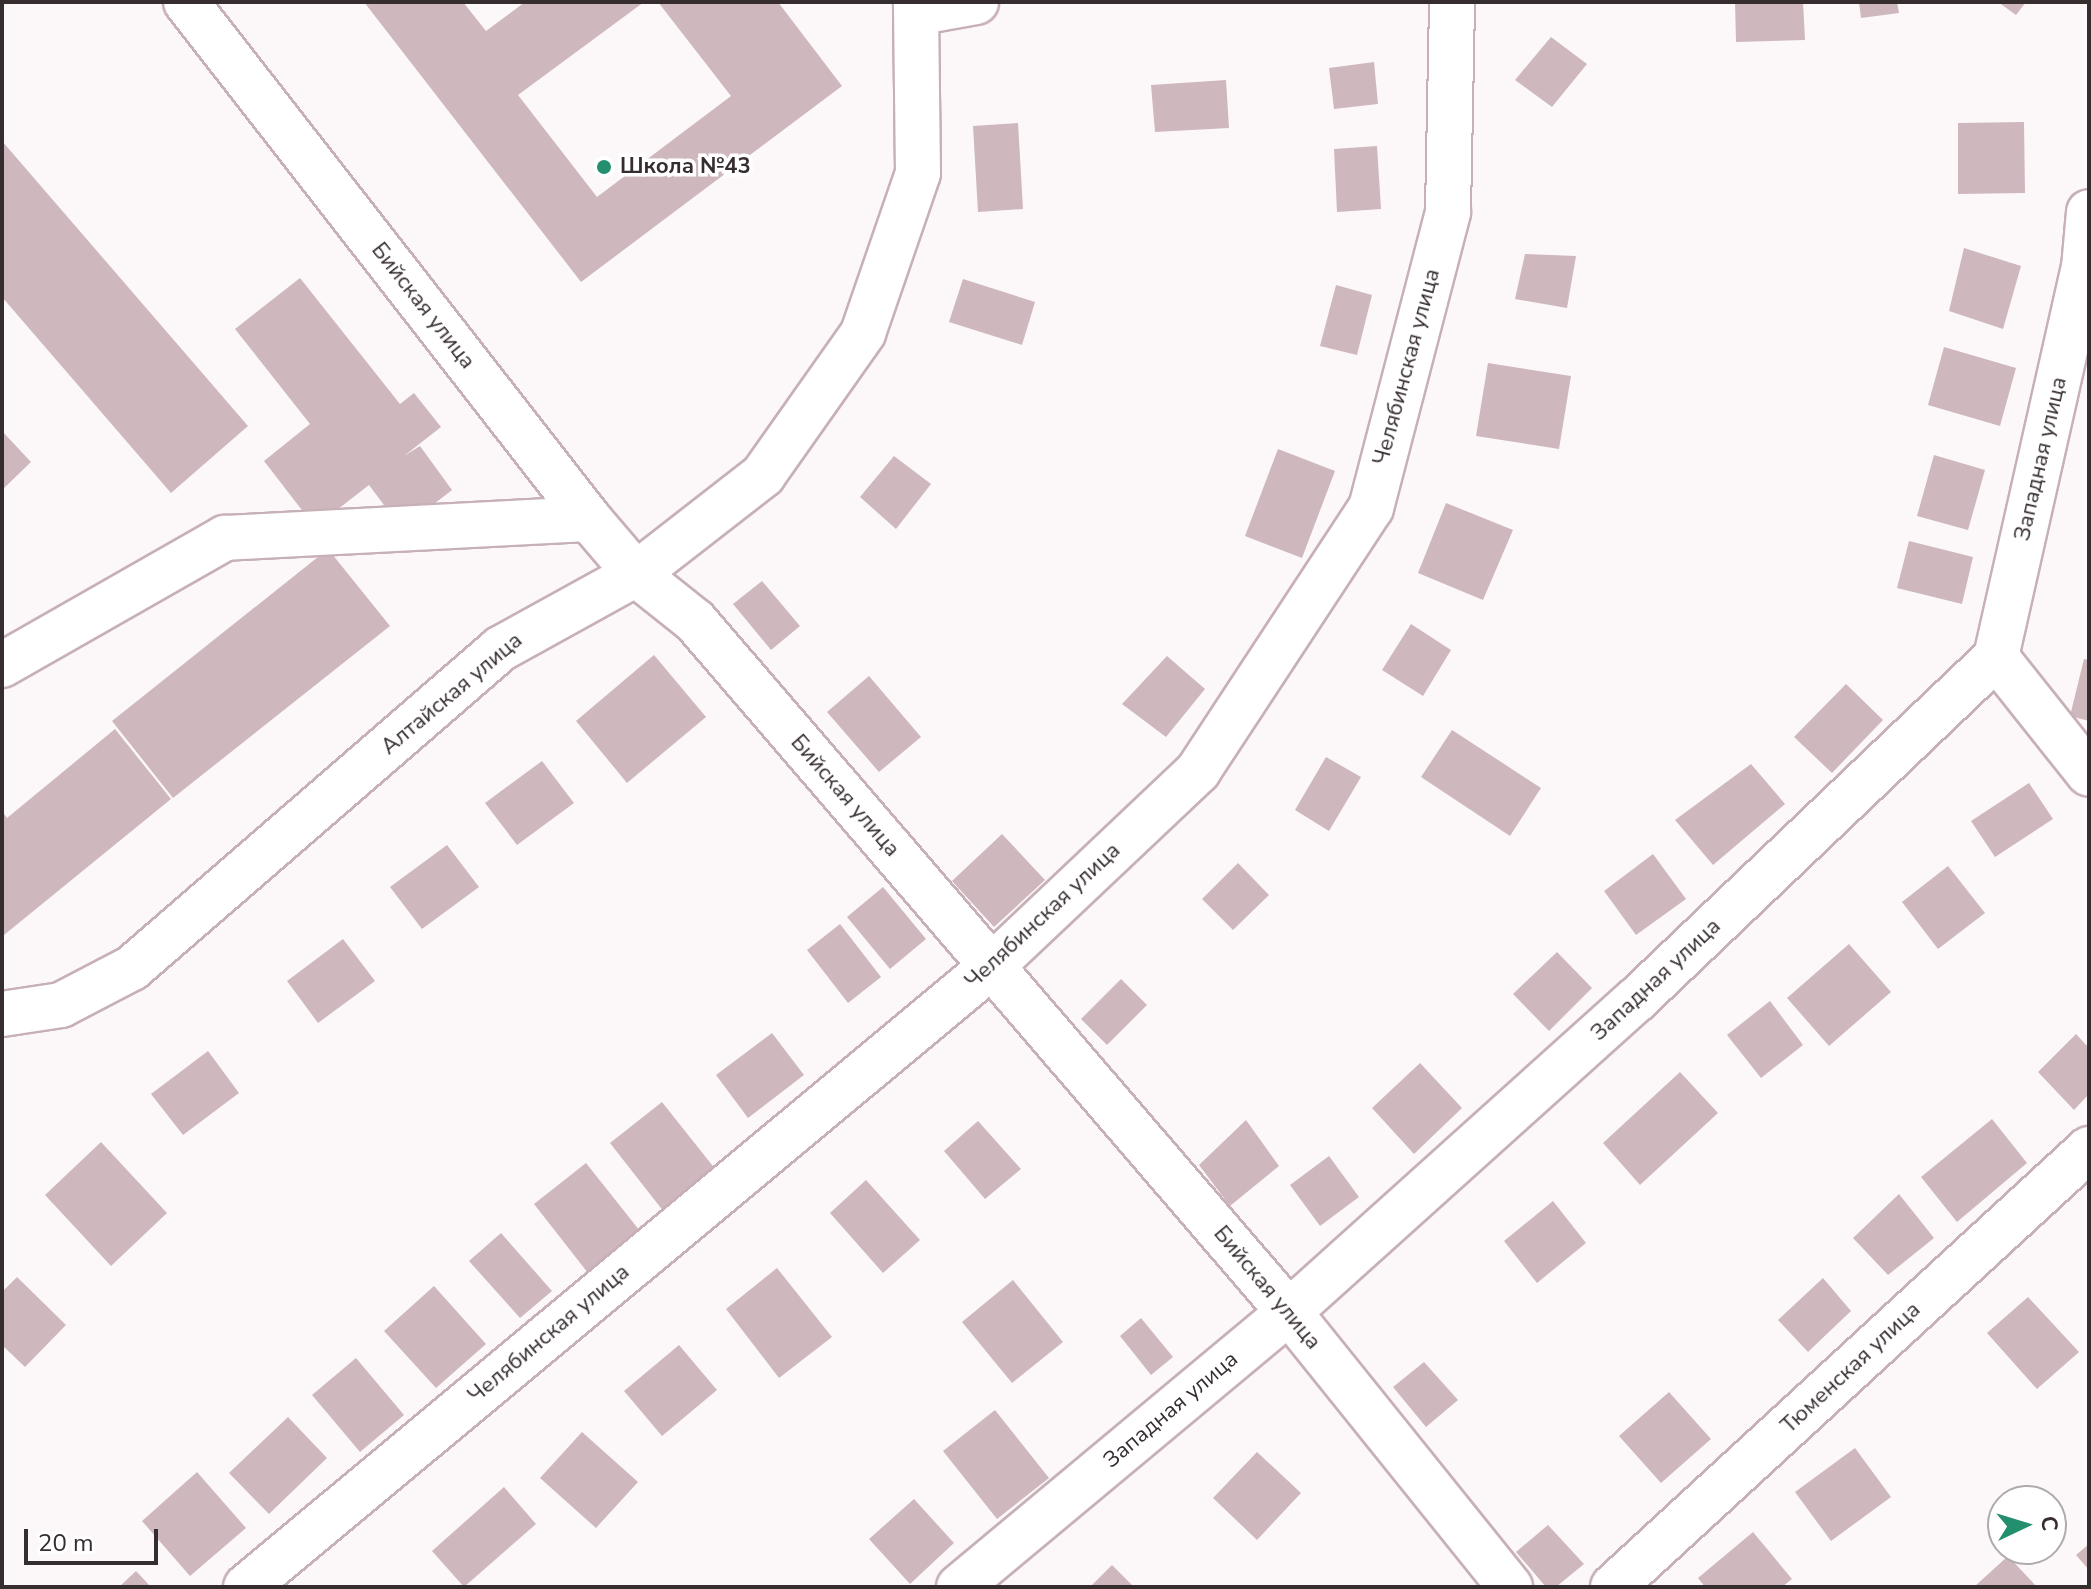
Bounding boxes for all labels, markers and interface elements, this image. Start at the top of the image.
place label: Школа №43 [620,154,751,180]
marker: Школа №43 [595,158,613,176]
street label: Бийская улица [366,238,480,374]
street label: Челябинская улица [1368,266,1446,468]
street label: Западная улица [2009,375,2073,543]
street label: Алтайская улица [376,627,528,761]
street label: Бийская улица [785,730,905,862]
street label: Челябинская улица [960,837,1126,995]
street label: Западная улица [1586,913,1726,1047]
street label: Бийская улица [1208,1221,1326,1355]
street label: Челябинская улица [463,1259,635,1409]
street label: Тюменская улица [1776,1297,1926,1439]
street label: Западная улица [1098,1346,1244,1474]
north arrow [1987,1485,2067,1565]
scale bar [28,1513,162,1563]
text: С [2033,1515,2064,1532]
text: 20 m [38,1527,94,1559]

